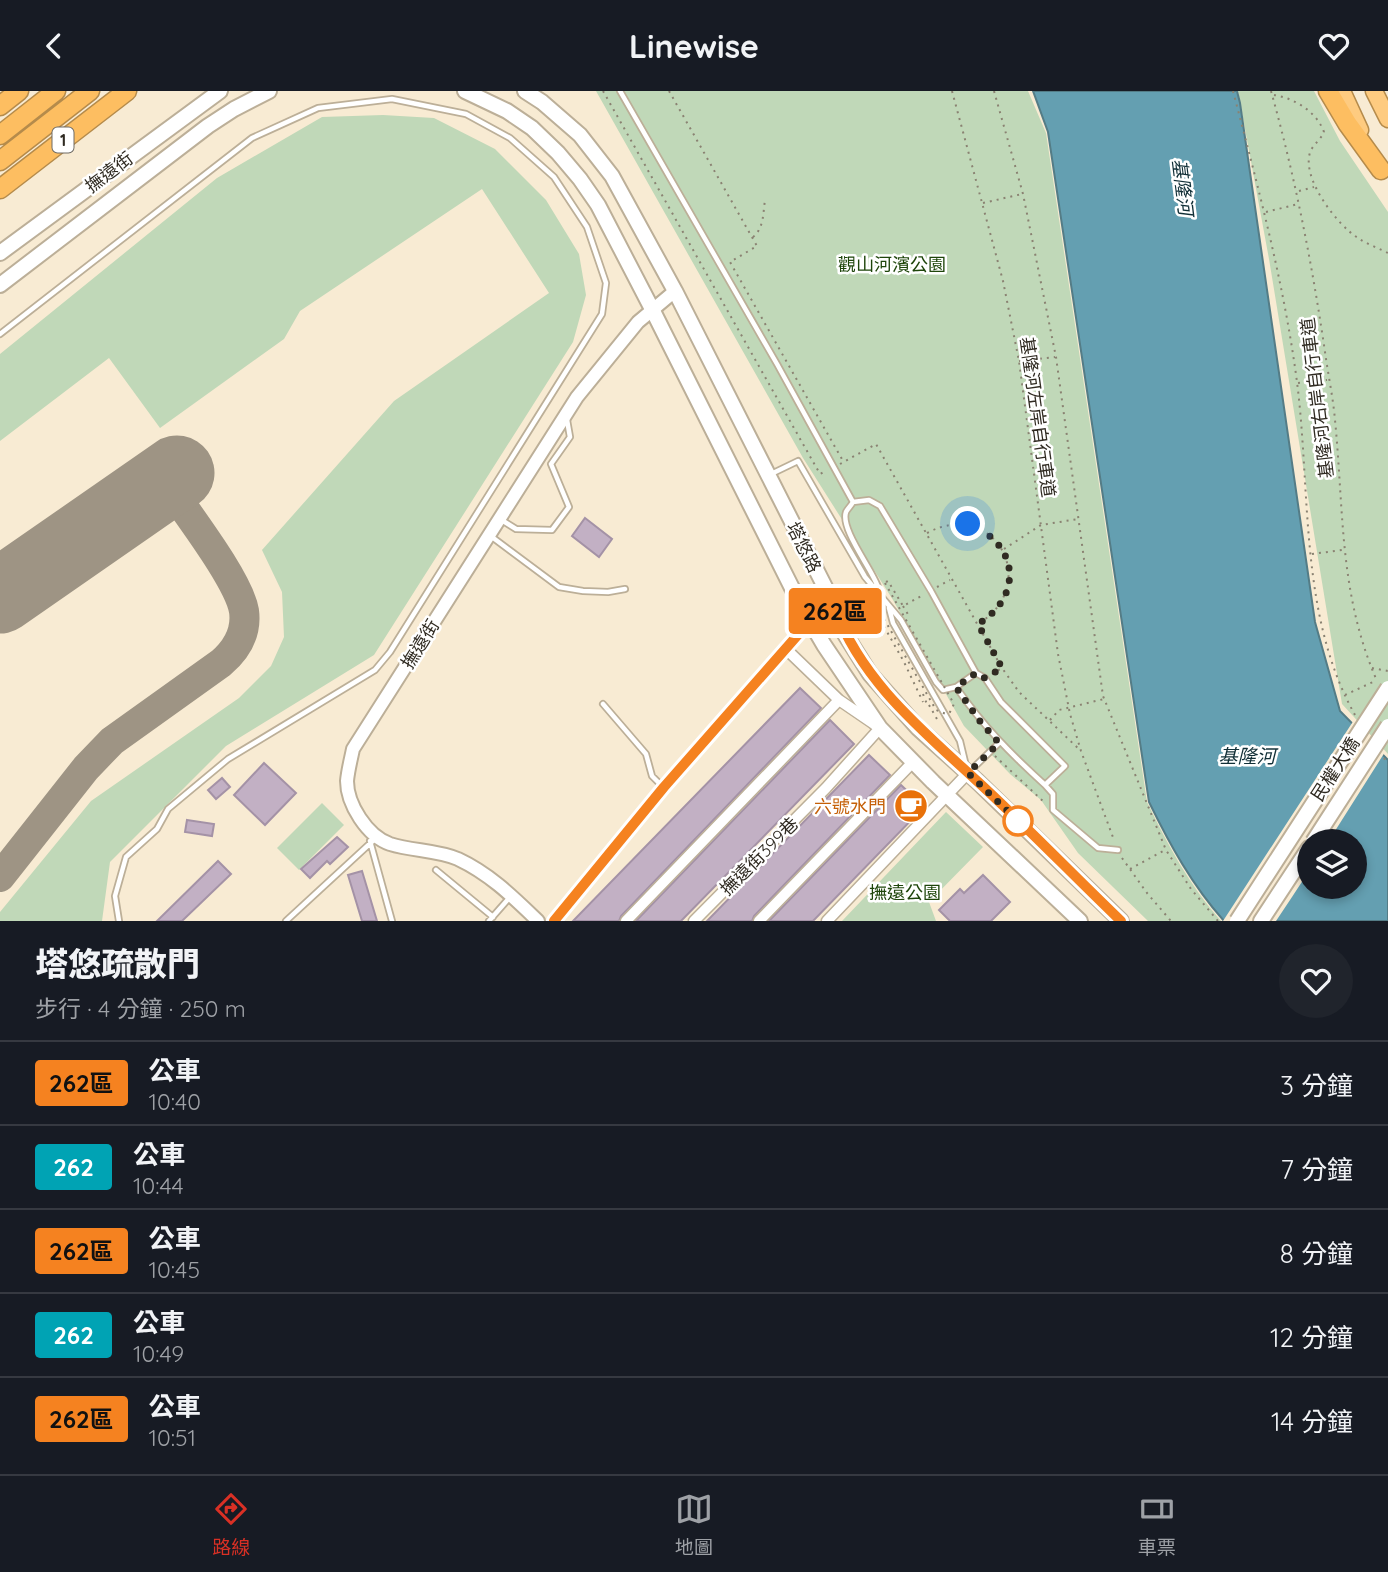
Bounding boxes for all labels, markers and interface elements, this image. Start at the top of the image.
text: Linewise [629,26,759,66]
icon: back [35,27,73,65]
icon: heart [1315,27,1353,65]
road number: 1 [52,127,74,152]
street label: 撫遠街 [81,147,137,197]
water label: 基隆河 [1168,157,1199,221]
park label: 觀山河濱公園 [838,253,946,276]
street label: 基隆河右岸自行車道 [1296,316,1338,480]
street label: 基隆河左岸自行車道 [1015,335,1061,499]
your location [950,506,985,541]
street label: 塔悠路 [781,518,827,576]
line badge: 262區 [786,588,884,634]
text: 262區 [803,596,867,626]
street label: 撫遠街 [396,615,444,673]
street label: 民權大橋 [1306,733,1364,805]
water label: 基隆河 [1218,744,1279,768]
cafe icon: 六號水門 [892,787,930,825]
place label: 六號水門 [814,795,886,818]
unlabelled marker [1003,806,1033,836]
street label: 撫遠街399巷 [715,812,803,900]
map controls [1297,829,1367,899]
button: layers [1297,829,1367,899]
park label: 撫遠公園 [869,881,941,904]
text: 塔悠疏散門 [35,943,200,984]
button: heart [1279,944,1353,1018]
text: 步行 · 4 分鐘 · 250 m [35,994,246,1023]
text: 公車 [149,1054,201,1087]
text: 262區 [49,1068,114,1098]
text: 3 分鐘 [1280,1069,1353,1102]
text: 10:40 [149,1087,201,1116]
text: 公車 [133,1138,185,1171]
text: 262 [53,1152,94,1182]
text: 7 分鐘 [1281,1153,1353,1186]
text: 10:44 [133,1171,184,1200]
text: 公車 [149,1222,201,1255]
text: 262區 [49,1236,114,1266]
text: 8 分鐘 [1280,1237,1353,1270]
text: 10:45 [149,1255,200,1284]
text: 公車 [133,1306,185,1339]
text: 262 [53,1320,94,1350]
text: 12 分鐘 [1270,1321,1353,1354]
text: 10:49 [133,1339,184,1368]
text: 公車 [149,1390,201,1423]
text: 262區 [49,1404,114,1434]
text: 14 分鐘 [1271,1405,1353,1438]
text: 10:51 [149,1423,196,1452]
tab: 路線 [212,1490,250,1559]
tab: 地圖 [675,1490,713,1559]
tab: 車票 [1138,1490,1176,1559]

